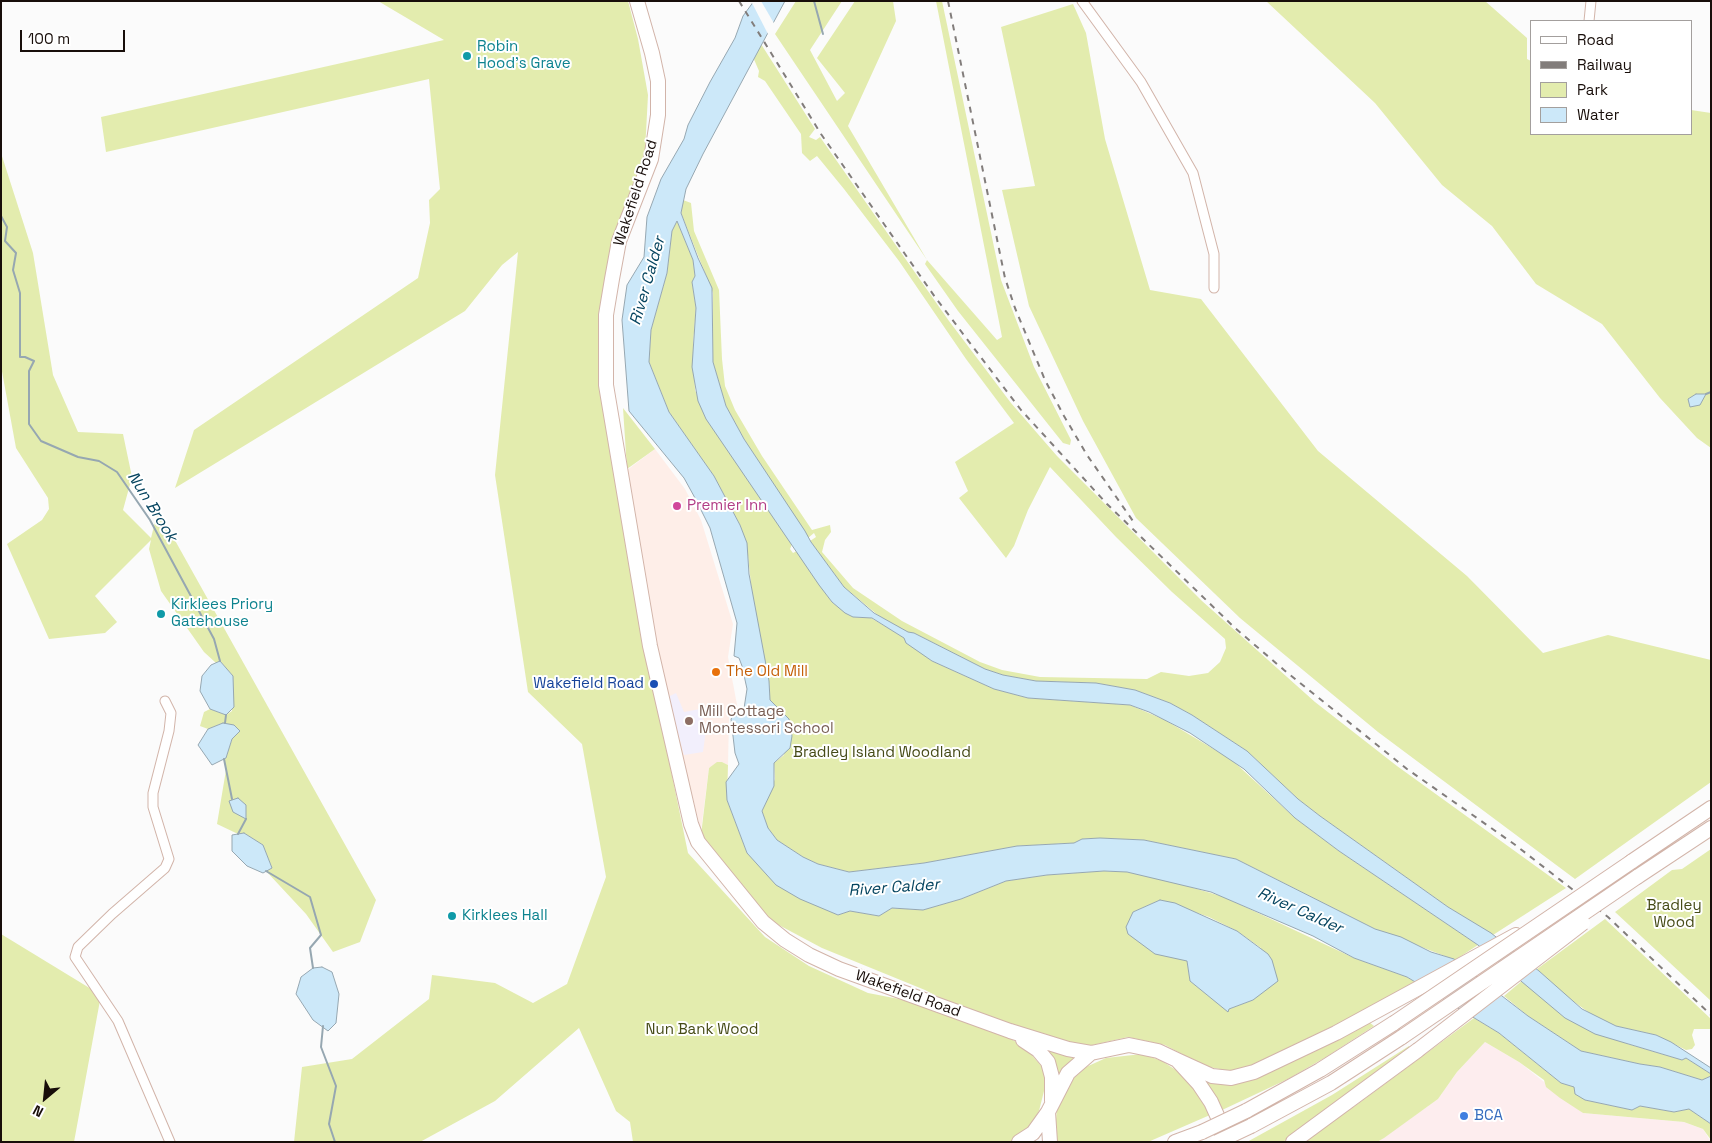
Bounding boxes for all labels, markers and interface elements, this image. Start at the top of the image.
scale bar [22,20,128,52]
legend [1530,20,1692,135]
text: 100 m [28,29,70,48]
text: Road [1577,30,1614,49]
place label: Robin Hood's Grave [477,38,571,73]
marker: Robin Hood's Grave [461,50,473,62]
text: Railway [1577,55,1632,74]
text: Park [1577,80,1608,99]
text: Water [1577,105,1619,124]
street label: Wakefield Road [610,138,662,248]
water label: River Calder [626,235,670,327]
water label: Nun Brook [123,468,181,546]
place label: Premier Inn [687,497,767,515]
marker: Premier Inn [671,500,683,512]
place label: Kirklees Priory Gatehouse [171,596,273,631]
marker: Kirklees Priory Gatehouse [155,608,167,620]
place label: The Old Mill [726,663,808,681]
marker: The Old Mill [710,666,722,678]
place label: Wakefield Road [533,675,644,693]
marker: Wakefield Road [648,678,660,690]
place label: Mill Cottage Montessori School [699,703,834,738]
marker: Mill Cottage Montessori School [683,715,695,727]
park label: Bradley Island Woodland [793,744,971,762]
water label: River Calder [848,875,940,901]
water label: River Calder [1254,884,1346,938]
park label: Bradley Wood [1646,897,1702,932]
place label: Kirklees Hall [462,907,548,925]
marker: Kirklees Hall [446,910,458,922]
street label: Wakefield Road [853,967,963,1021]
park label: Nun Bank Wood [646,1021,758,1039]
north arrow [20,1073,70,1123]
text: N [30,1101,46,1121]
place label: BCA [1474,1107,1503,1125]
marker: BCA [1458,1110,1470,1122]

